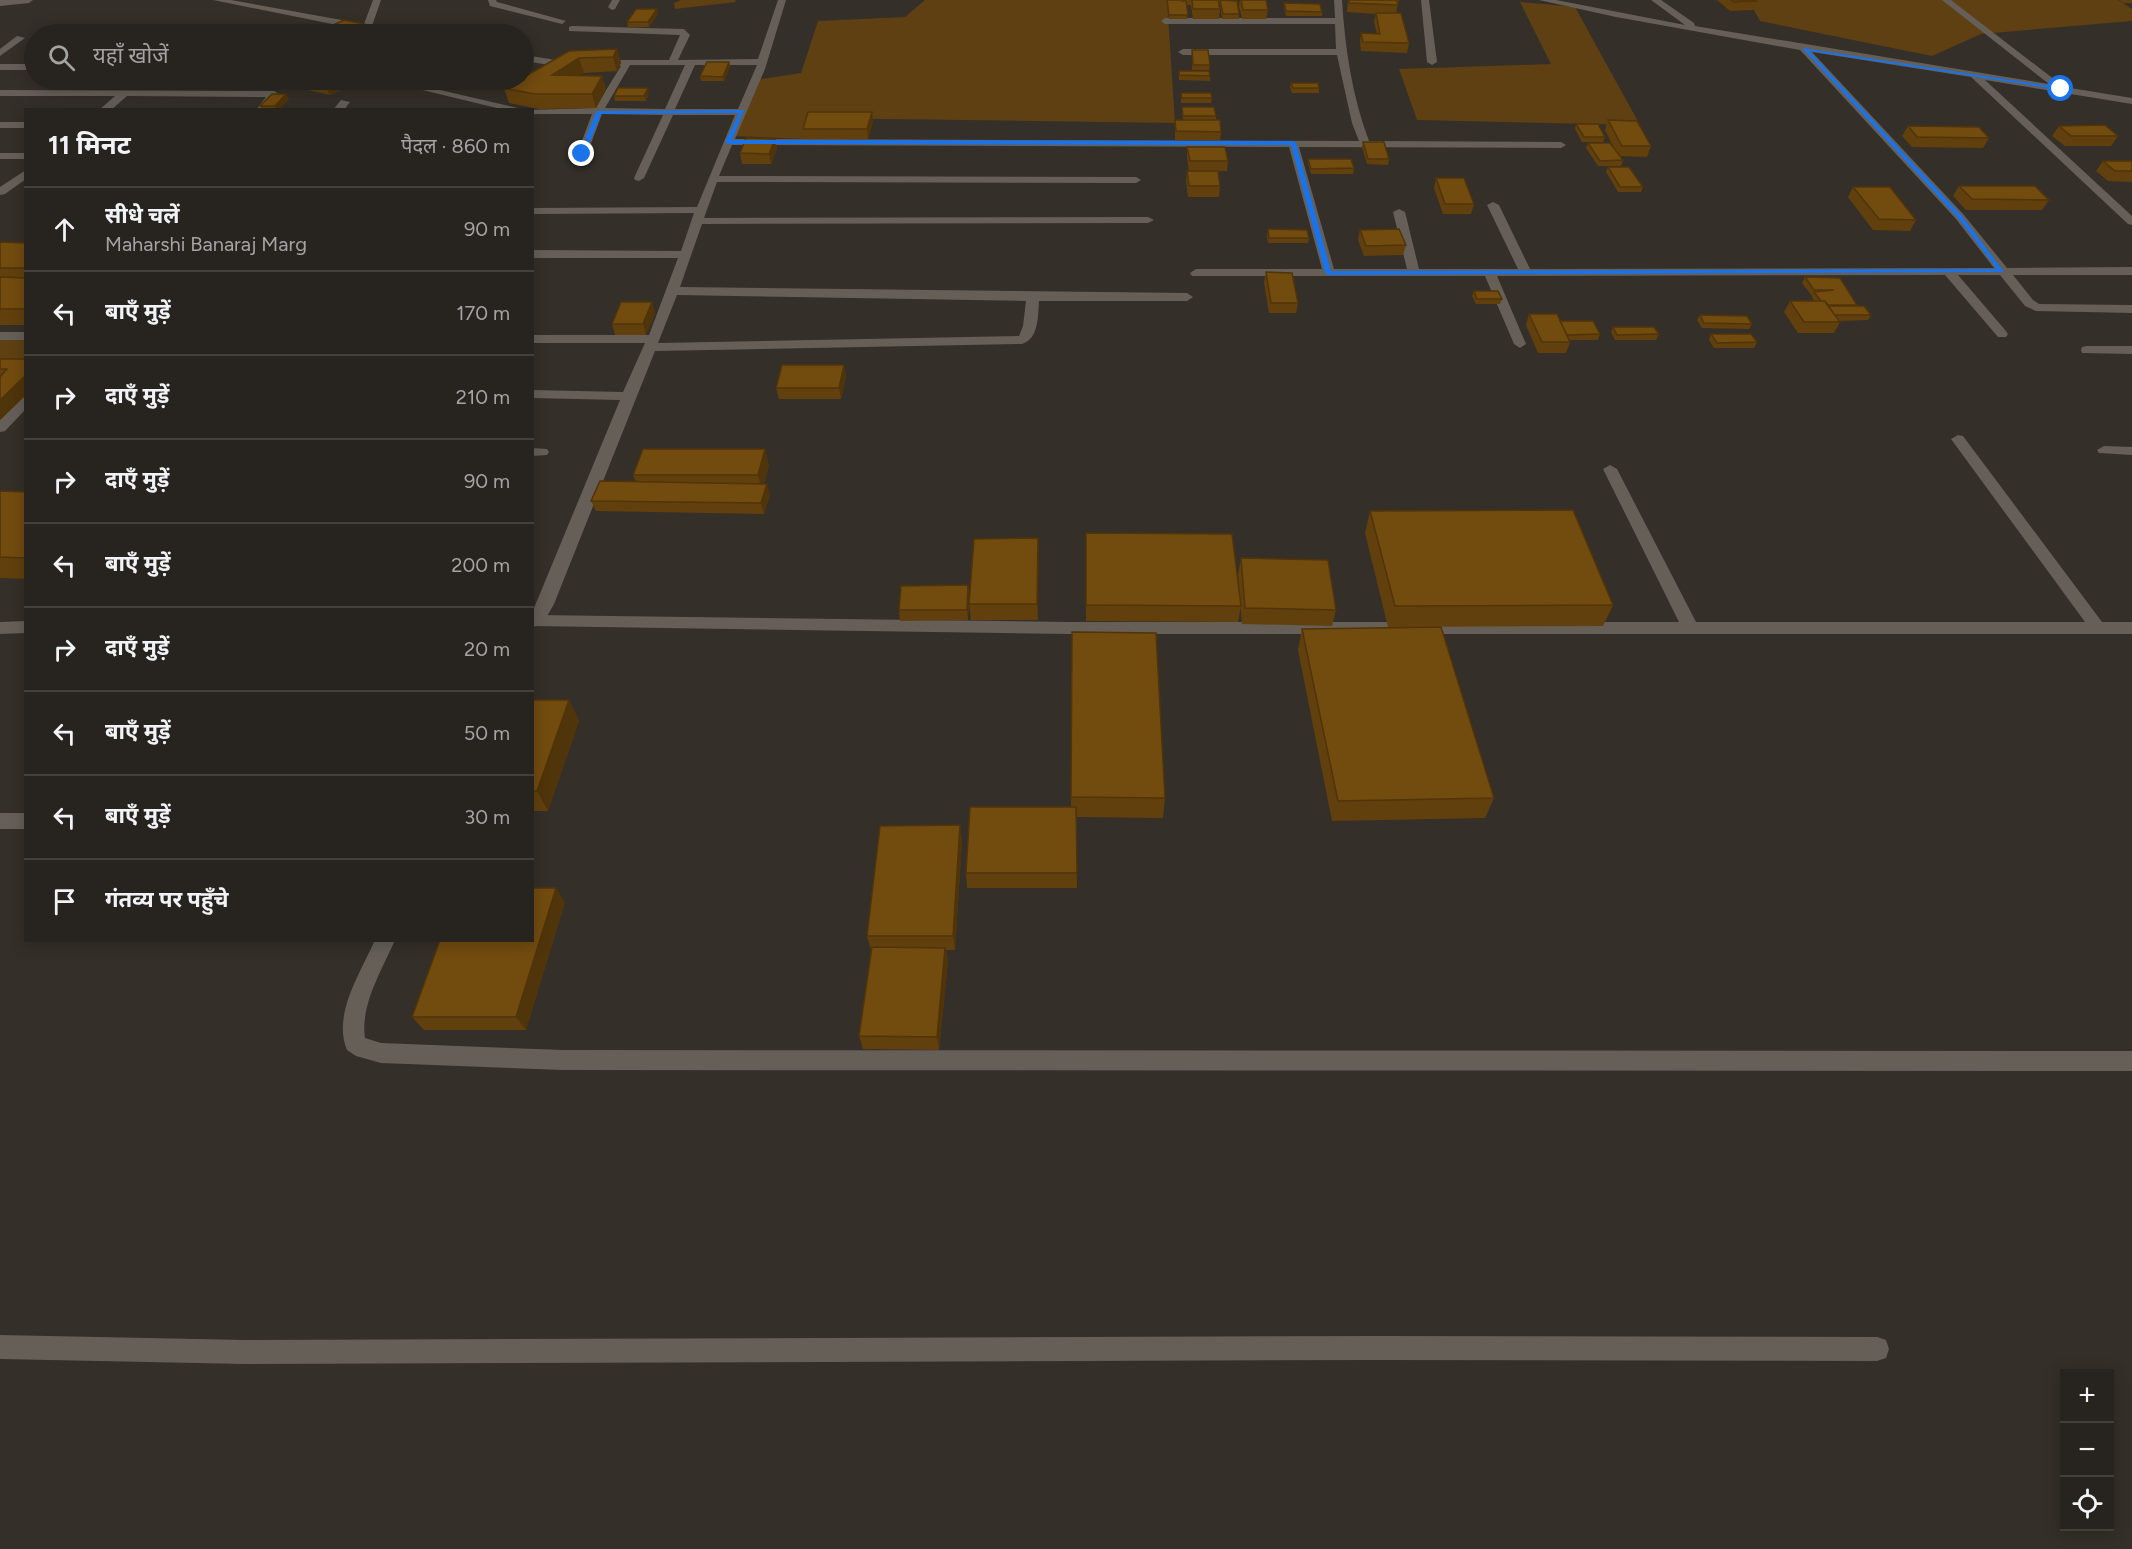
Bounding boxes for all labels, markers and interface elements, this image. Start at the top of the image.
search box [24,24,534,90]
icon: search [45,41,78,74]
text: यहाँ खोजें [93,42,169,69]
route start [2047,75,2073,101]
text: 11 मिनट [48,129,131,161]
text: पैदल · 860 m [401,134,510,158]
route end [568,140,594,166]
text: सीधे चलें [105,202,180,229]
icon: ahead [48,213,81,246]
text: 90 m [464,217,510,241]
text: Maharshi Banaraj Marg [105,232,307,256]
icon: left [48,297,81,330]
text: बाएँ मुड़ें [105,298,171,325]
text: 170 m [456,301,510,325]
icon: right [48,381,81,414]
text: दाएँ मुड़ें [105,382,169,409]
text: 210 m [456,385,510,409]
icon: right [48,465,81,498]
text: दाएँ मुड़ें [105,466,169,493]
text: 90 m [464,469,510,493]
icon: left [48,549,81,582]
text: बाएँ मुड़ें [105,550,171,577]
text: 200 m [451,553,510,577]
icon: right [48,633,81,666]
text: दाएँ मुड़ें [105,634,169,661]
text: 20 m [464,637,510,661]
icon: left [48,717,81,750]
text: बाएँ मुड़ें [105,718,171,745]
text: 50 m [464,721,510,745]
icon: left [48,801,81,834]
text: बाएँ मुड़ें [105,802,171,829]
text: 30 m [464,805,510,829]
icon: arrive [48,885,81,918]
text: गंतव्य पर पहुँचे [105,886,229,913]
map controls [2060,1369,2114,1531]
button: + [2060,1369,2114,1423]
button: − [2060,1423,2114,1477]
button: locate [2060,1477,2114,1531]

